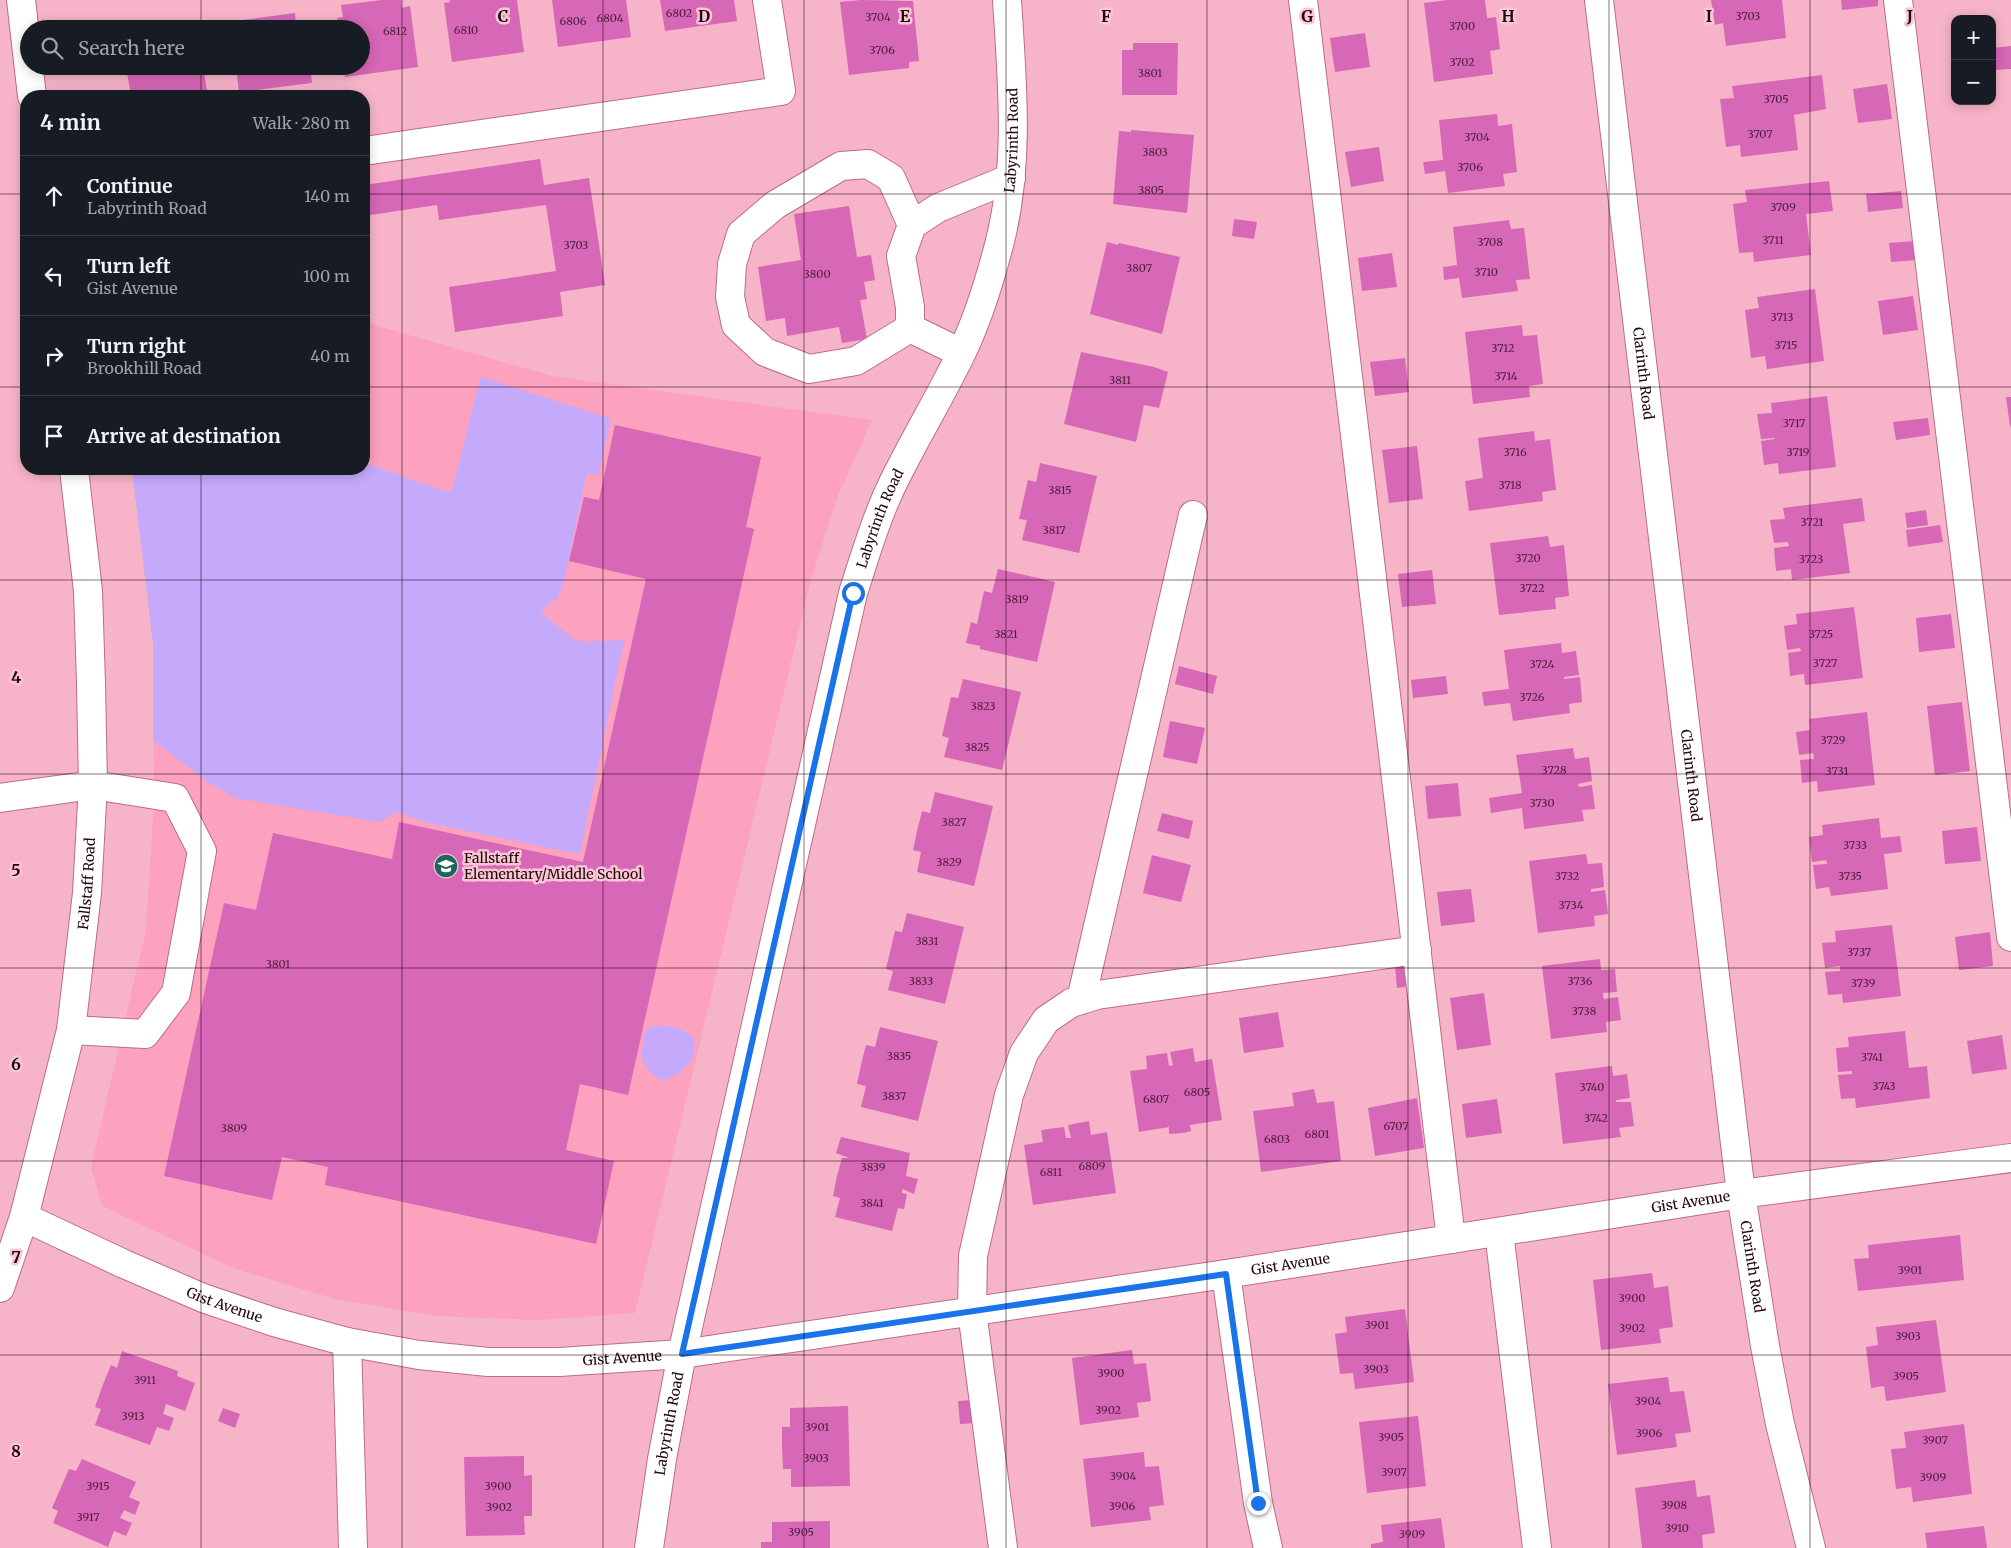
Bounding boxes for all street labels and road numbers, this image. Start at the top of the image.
street label: Labyrinth Road [1000,87,1022,194]
street label: Clarinth Road [1629,326,1658,421]
street label: Labyrinth Road [853,465,908,570]
street label: Clarinth Road [1677,728,1706,823]
street label: Fallstaff Road [74,837,99,931]
street label: Gist Avenue [1650,1187,1731,1217]
street label: Clarinth Road [1736,1219,1769,1315]
street label: Gist Avenue [1250,1249,1331,1279]
street label: Gist Avenue [184,1283,265,1326]
street label: Gist Avenue [582,1346,662,1369]
street label: Labyrinth Road [651,1370,688,1477]

